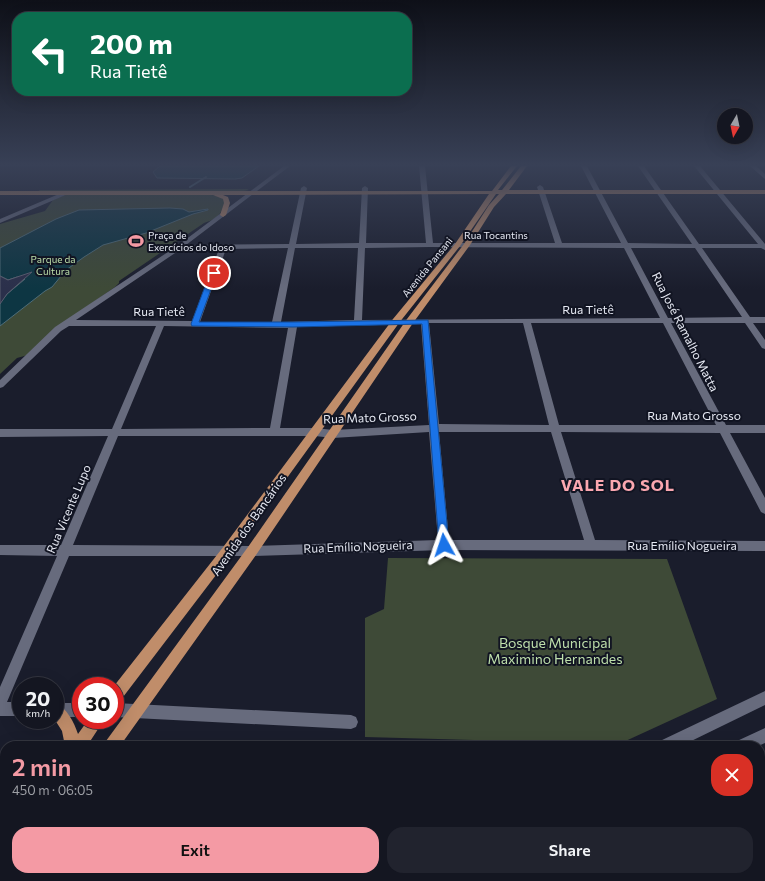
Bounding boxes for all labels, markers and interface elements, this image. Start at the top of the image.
text: 200 m [90,26,173,60]
icon: left [24,28,76,80]
text: Rua Tietê [90,60,167,82]
north arrow [717,108,753,144]
map controls [717,108,753,144]
place label: Praça de Exercícios do Idoso [148,229,234,253]
street label: Rua Tocantins [464,229,528,241]
sports icon: Praça de Exercícios do Idoso [127,232,145,250]
street label: Avenida Pansani [399,235,455,299]
park label: Parque da Cultura [31,253,75,277]
pin [197,256,231,290]
icon: arrive [203,262,225,284]
street label: Rua José Ramalho Matta [649,270,722,394]
street label: Rua Tietê [562,302,614,316]
street label: Rua Tietê [133,304,185,318]
street label: Rua Mato Grosso [323,408,417,426]
street label: Rua Mato Grosso [647,408,741,422]
street label: Rua Vicente Lupo [43,462,93,555]
street label: Avenida dos Bancários [208,471,289,578]
district label: VALE DO SOL [561,475,675,494]
position arrow [423,524,465,566]
street label: Rua Emílio Nogueira [303,537,413,555]
street label: Rua Emílio Nogueira [627,538,737,552]
park label: Bosque Municipal Maximino Hernandes [487,634,623,667]
speed limit sign: 30 [72,677,124,729]
text: 20 [26,686,50,710]
text: km/h [26,707,50,719]
text: 2 min [12,752,71,781]
button: close [711,754,753,796]
text: 450 m · 06:05 [12,782,93,798]
button: Exit [12,827,379,873]
button: Share [387,827,753,873]

